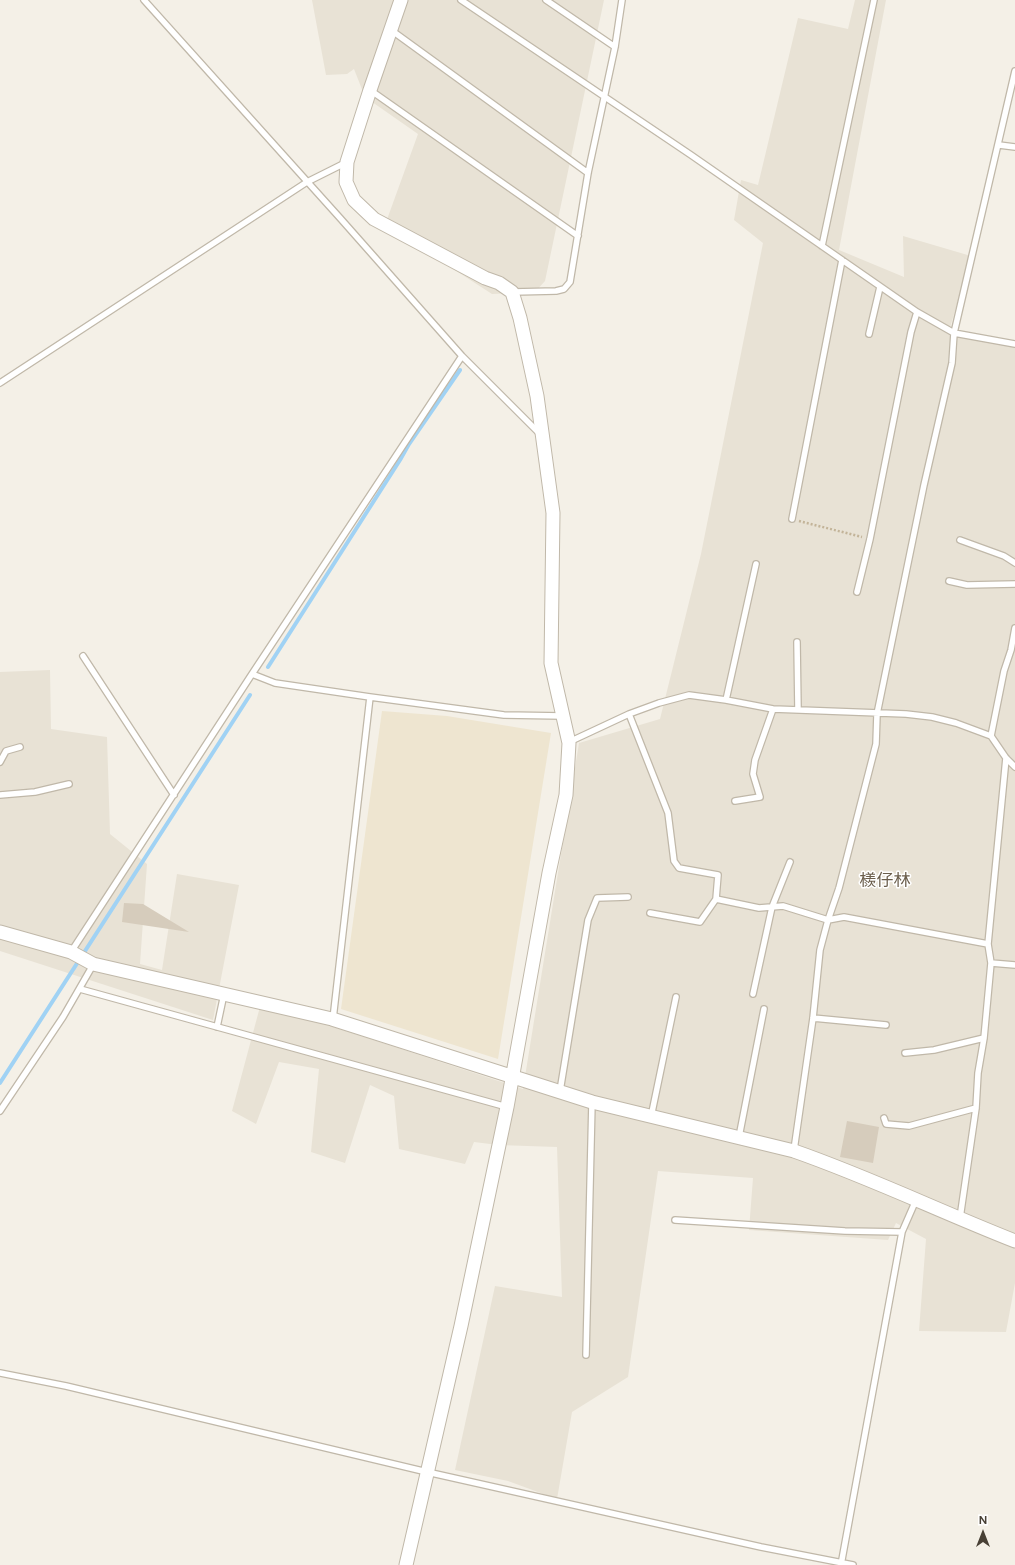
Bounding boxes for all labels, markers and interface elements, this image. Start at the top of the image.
district label: 檨仔林 [860,871,910,891]
north arrow [963,1513,1003,1553]
text: N [979,1514,987,1527]

